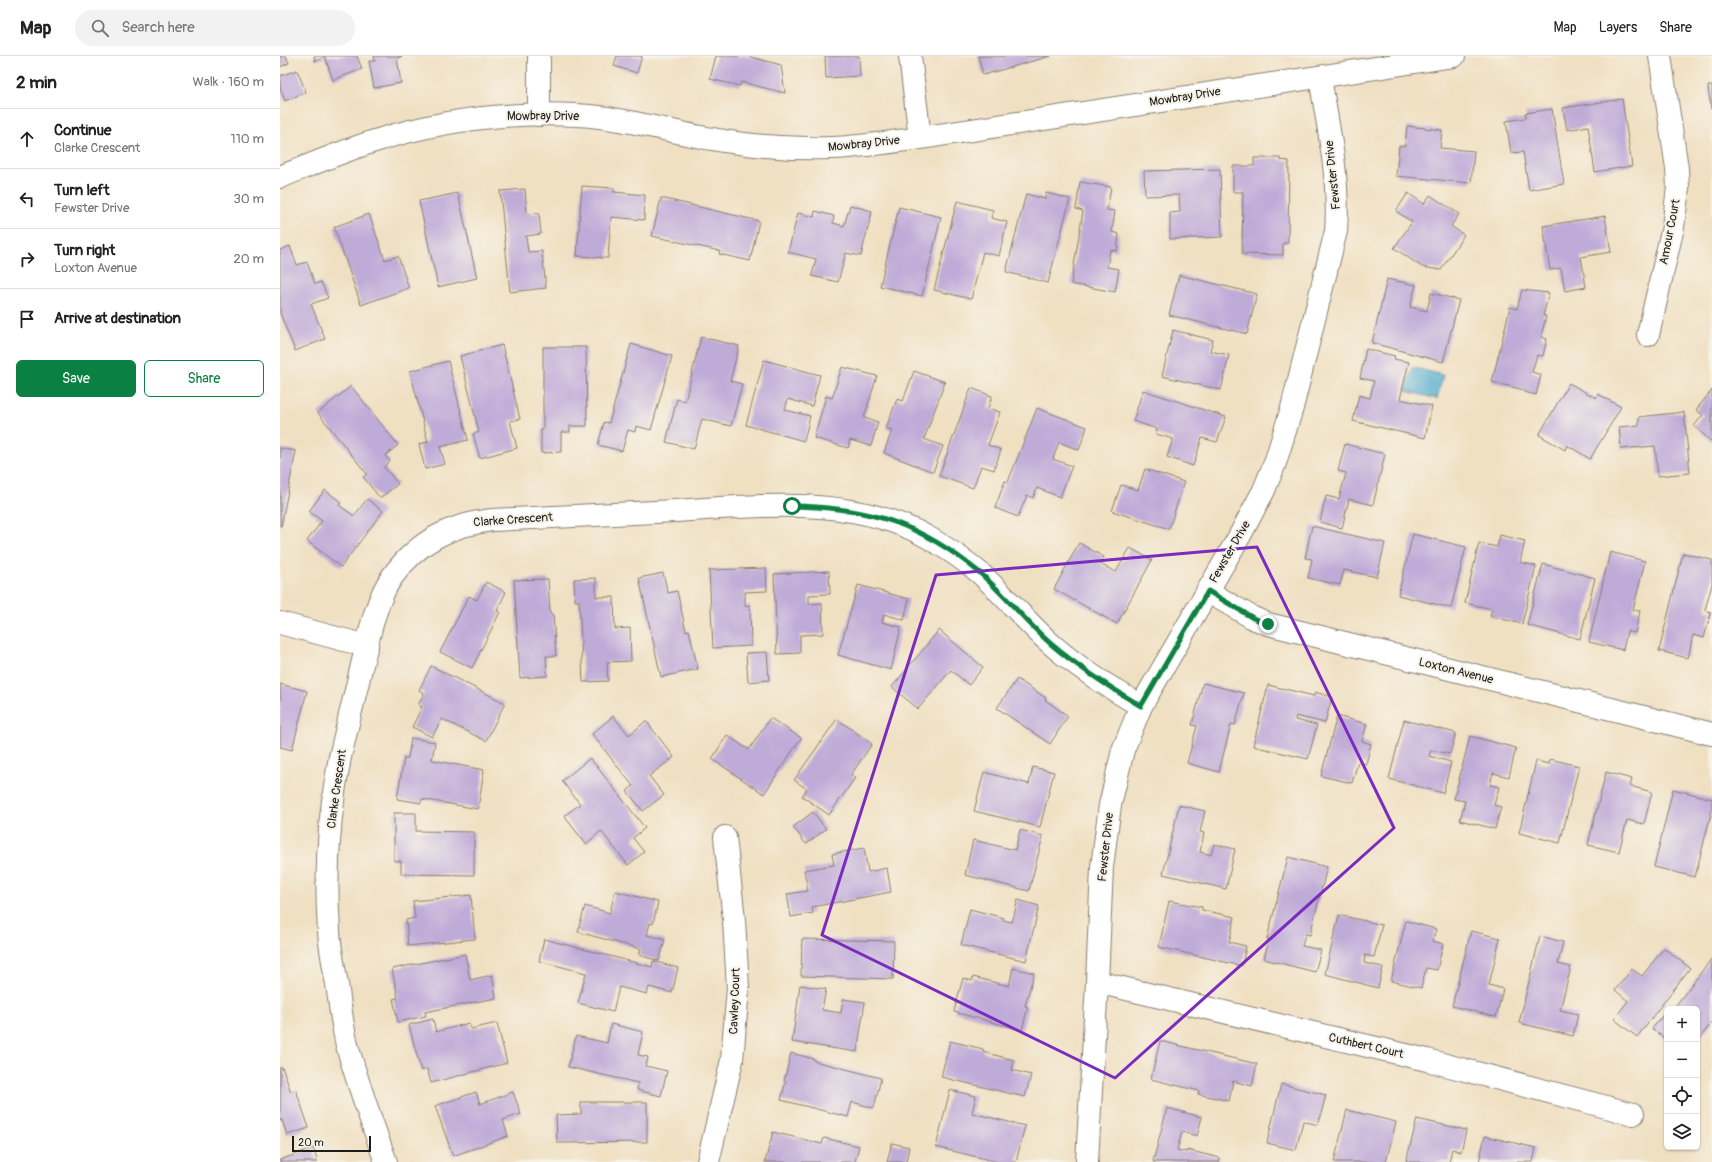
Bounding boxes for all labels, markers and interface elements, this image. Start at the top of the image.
search box [75,10,355,46]
text: Map [20,16,51,40]
icon: search [89,17,111,39]
text: Search here [121,18,195,37]
text: Map [1554,19,1577,36]
text: Layers [1599,19,1637,36]
text: Share [1659,19,1692,36]
text: 2 min [16,72,57,93]
text: Walk · 160 m [193,74,264,90]
street label: Mowbray Drive [1148,84,1222,110]
street label: Mowbray Drive [507,109,579,124]
text: Continue [54,121,112,140]
icon: ahead [16,128,38,150]
text: 110 m [231,131,264,147]
street label: Mowbray Drive [827,133,901,155]
text: Clarke Crescent [54,140,140,156]
street label: Fewster Drive [1322,140,1344,210]
text: Turn left [54,181,110,200]
icon: left [16,188,38,210]
text: 30 m [234,191,264,207]
street label: Amour Court [1656,198,1684,266]
text: Fewster Drive [54,200,129,216]
text: Turn right [54,241,115,260]
icon: right [16,248,38,270]
text: 20 m [233,251,264,267]
text: Loxton Avenue [54,260,137,276]
icon: arrive [16,308,38,330]
text: Arrive at destination [54,309,181,328]
button: Save [16,360,136,397]
button: Share [144,360,264,397]
route start [783,497,801,515]
street label: Clarke Crescent [473,510,553,530]
street label: Fewster Drive [1206,518,1254,586]
route end [1259,615,1277,633]
street label: Loxton Avenue [1417,654,1495,688]
street label: Clarke Crescent [324,748,350,829]
street label: Fewster Drive [1095,812,1117,882]
street label: Cawley Court [726,967,744,1035]
map controls [1664,1006,1700,1150]
button: + [1664,1006,1700,1042]
street label: Cuthbert Court [1327,1030,1405,1062]
button: − [1664,1042,1700,1078]
button: locate [1664,1078,1700,1114]
button: layers [1664,1114,1700,1150]
scale bar [292,1134,371,1153]
text: 20 m [298,1136,324,1149]

